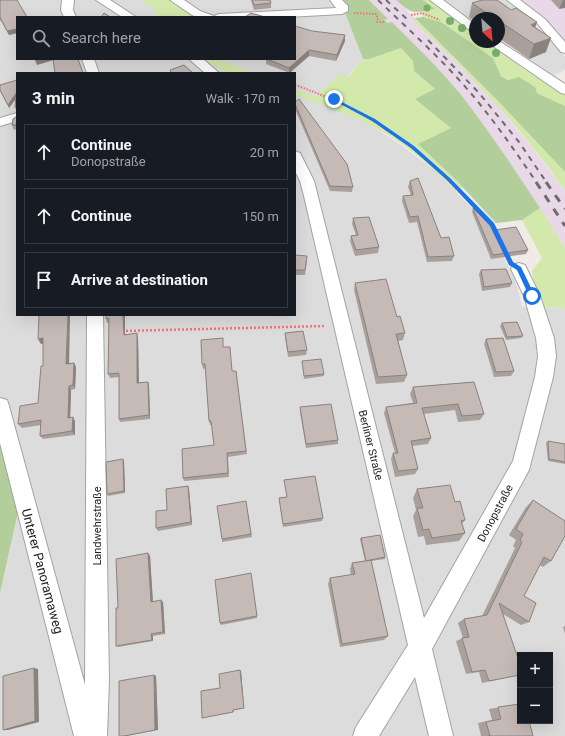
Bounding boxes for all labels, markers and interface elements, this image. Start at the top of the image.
north arrow [469,12,505,48]
search box [16,16,296,60]
icon: search [30,27,52,49]
text: Search here [62,29,141,47]
text: 3 min [32,88,75,108]
route end [325,90,343,108]
text: Walk · 170 m [205,91,280,106]
text: Continue [71,136,132,154]
icon: ahead [33,141,55,163]
text: 20 m [250,145,279,160]
text: Donopstraße [71,154,146,169]
icon: ahead [33,205,55,227]
text: Continue [71,207,132,225]
text: 150 m [242,209,279,224]
icon: arrive [33,269,55,291]
text: Arrive at destination [71,271,208,289]
route start [523,287,541,305]
street label: Berliner Straße [355,409,386,482]
street label: Donopstraße [475,482,516,544]
street label: Landwehrstraße [91,486,104,566]
street label: Unterer Panoramaweg [19,507,66,635]
map controls [517,652,553,724]
button: + [517,652,553,688]
button: − [517,688,553,724]

